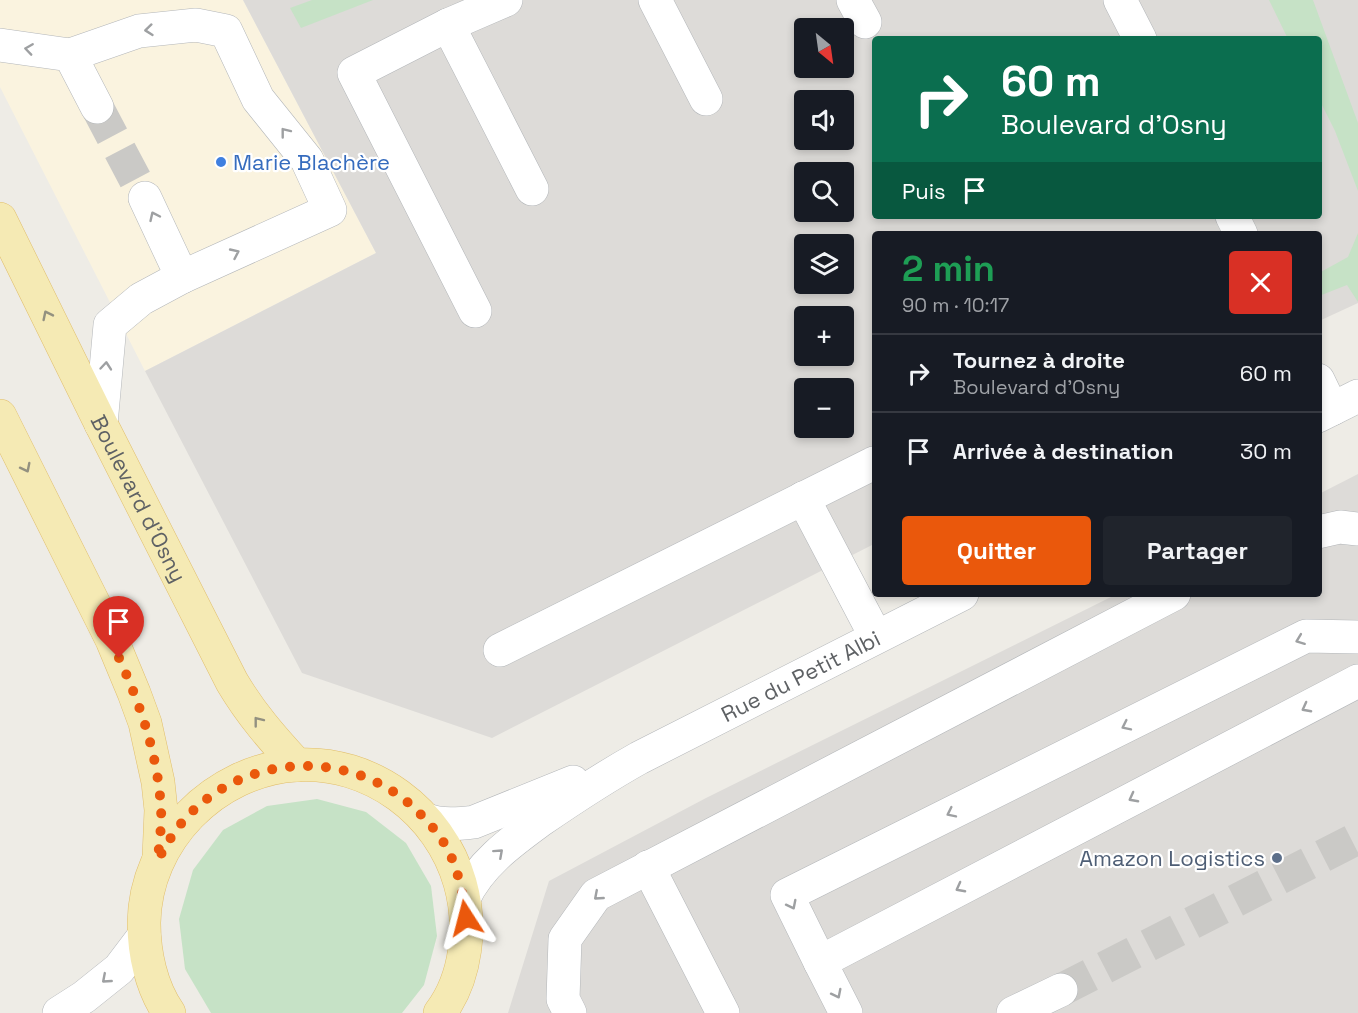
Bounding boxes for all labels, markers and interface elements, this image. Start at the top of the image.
north arrow [794,18,854,78]
map controls [794,18,854,438]
one-way arrow [145,23,154,36]
one-way arrow [24,44,33,56]
text: 60 m [1001,55,1101,108]
icon: right [902,60,980,138]
button: sound [794,90,854,150]
text: Boulevard d'Osny [1001,107,1227,142]
one-way arrow [281,128,292,139]
place label: Marie Blachère [233,148,390,176]
marker: Marie Blachère [214,155,228,169]
button: search [794,162,854,222]
icon: arrive [958,174,991,207]
text: Puis [902,177,946,205]
one-way arrow [149,212,161,223]
button: layers [794,234,854,294]
text: 2 min [902,246,995,292]
one-way arrow [229,249,240,261]
button: close [1229,251,1292,314]
text: 90 m · 10:17 [902,292,1009,318]
button: + [794,306,854,366]
one-way arrow [43,311,55,322]
text: Tournez à droite [953,346,1125,374]
icon: right [902,357,935,390]
text: 60 m [1240,359,1292,387]
one-way arrow [99,361,112,370]
text: Boulevard d'Osny [953,374,1120,400]
button: − [794,378,854,438]
street label: Boulevard d'Osny [85,410,193,587]
icon: arrive [902,435,935,468]
text: Arrivée à destination [953,437,1174,465]
text: 30 m [1240,437,1292,465]
one-way arrow [19,462,30,473]
button: Quitter [902,516,1091,585]
button: Partager [1103,516,1292,585]
pin [93,596,144,658]
icon: arrive [102,605,135,638]
street label: Rue du Petit Albi [716,624,885,728]
one-way arrow [1296,633,1307,645]
one-way arrow [1302,701,1312,712]
one-way arrow [255,717,266,728]
one-way arrow [1121,719,1132,730]
one-way arrow [1129,791,1140,802]
one-way arrow [946,805,957,817]
place label: Amazon Logistics [1079,844,1265,872]
one-way arrow [492,849,503,860]
marker: Amazon Logistics [1270,851,1284,865]
one-way arrow [956,881,967,893]
position arrow [434,886,498,950]
one-way arrow [594,889,605,900]
one-way arrow [784,898,796,909]
one-way arrow [102,972,113,983]
one-way arrow [830,988,841,999]

